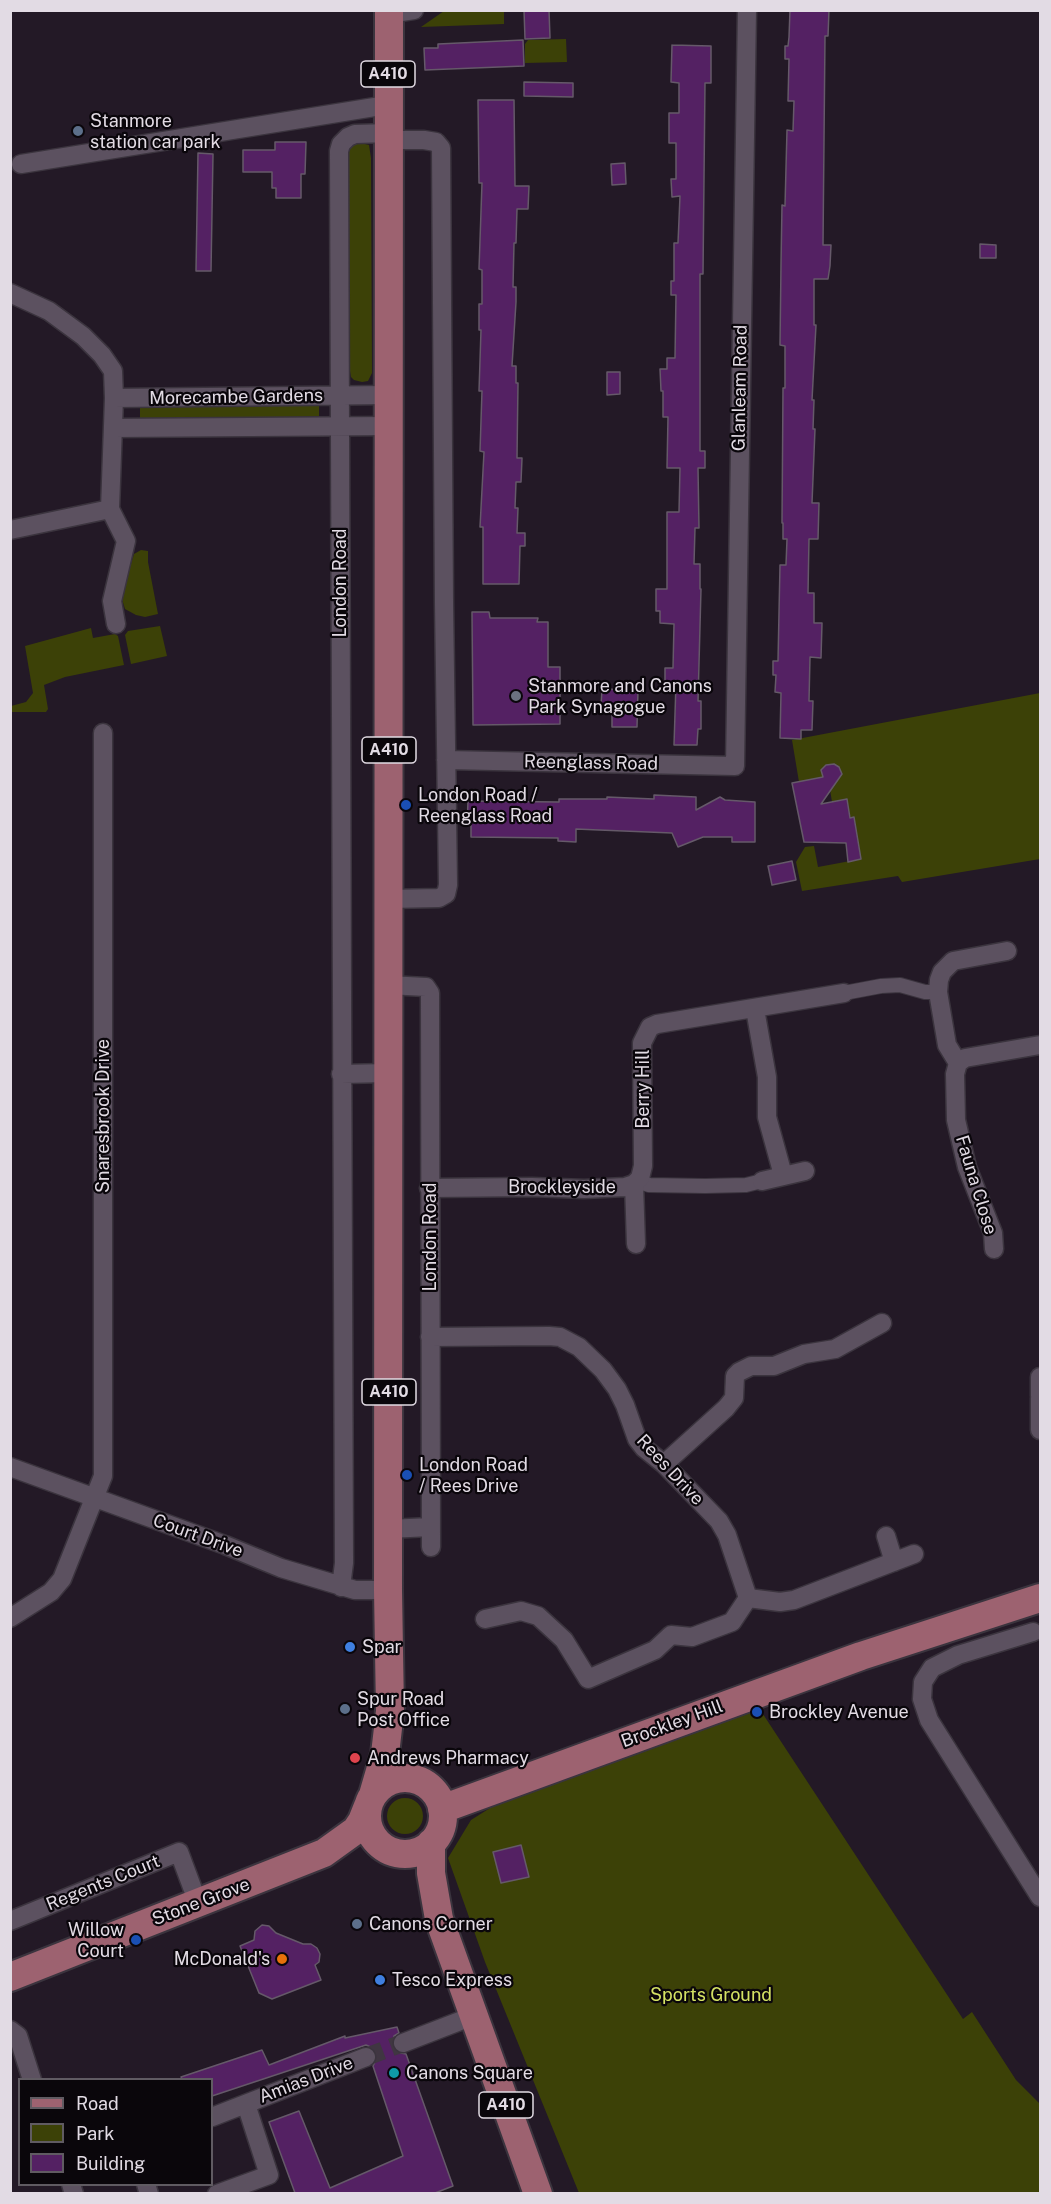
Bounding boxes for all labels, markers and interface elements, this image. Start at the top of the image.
road number: A410 [361,61,415,87]
place label: Stanmore station car park [90,110,221,152]
marker: Stanmore station car park [71,124,85,138]
street label: Glanleam Road [728,325,752,451]
street label: Morecambe Gardens [149,385,323,409]
street label: London Road [329,529,351,637]
place label: Stanmore and Canons Park Synagogue [528,675,712,718]
marker: Stanmore and Canons Park Synagogue [509,689,523,703]
road number: A410 [362,737,416,763]
street label: Reenglass Road [524,751,658,775]
place label: London Road / Reenglass Road [418,784,552,826]
marker: London Road / Reenglass Road [399,798,413,812]
street label: Snaresbrook Drive [92,1039,114,1193]
street label: Berry Hill [632,1049,654,1129]
street label: Fauna Close [951,1133,1001,1237]
street label: Brockleyside [508,1176,616,1198]
street label: London Road [419,1183,441,1291]
road number: A410 [362,1379,416,1405]
street label: Rees Drive [632,1430,708,1510]
place label: London Road / Rees Drive [419,1454,528,1496]
marker: London Road / Rees Drive [400,1468,414,1482]
street label: Court Drive [150,1510,246,1562]
place label: Spar [362,1636,402,1658]
marker: Spar [343,1640,357,1654]
place label: Spur Road Post Office [357,1688,450,1730]
street label: Brockley Hill [618,1696,726,1752]
place label: Brockley Avenue [769,1701,909,1723]
marker: Spur Road Post Office [338,1702,352,1716]
marker: Brockley Avenue [750,1705,764,1719]
place label: Andrews Pharmacy [367,1747,529,1769]
marker: Andrews Pharmacy [348,1751,362,1765]
street label: Regents Court [43,1850,163,1916]
street label: Stone Grove [149,1874,253,1930]
place label: Canons Corner [369,1913,493,1935]
marker: Canons Corner [350,1917,364,1931]
place label: Willow Court [68,1919,124,1962]
marker: Willow Court [129,1933,143,1947]
place label: McDonald's [174,1948,270,1970]
marker: McDonald's [275,1952,289,1966]
place label: Tesco Express [392,1969,512,1991]
marker: Tesco Express [373,1973,387,1987]
park label: Sports Ground [650,1984,772,2006]
street label: Amias Drive [256,2052,356,2108]
place label: Canons Square [406,2062,533,2084]
marker: Canons Square [387,2066,401,2080]
legend [18,2078,213,2186]
road number: A410 [479,2092,533,2118]
text: Road [76,2093,119,2114]
text: Park [76,2123,114,2144]
text: Building [76,2153,145,2174]

